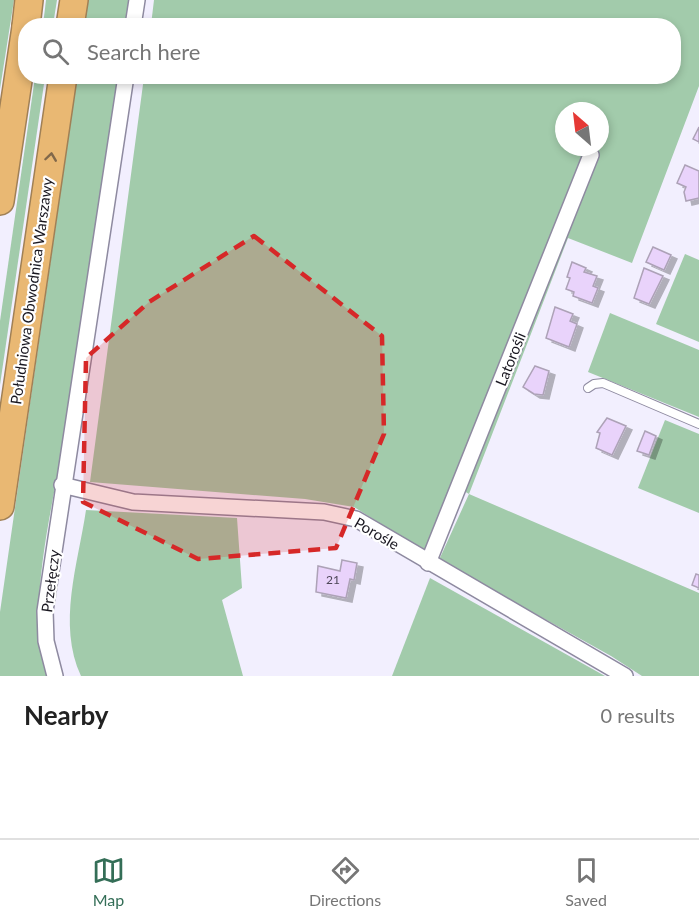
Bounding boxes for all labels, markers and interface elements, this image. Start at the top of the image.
search box [18,18,681,84]
icon: search [39,35,72,68]
text: Search here [87,38,200,65]
north arrow [555,102,609,156]
one-way arrow [44,153,56,162]
street label: Południowa Obwodnica Warszawy [6,176,56,405]
street label: Latorośli [491,330,529,388]
street label: Porośle [351,513,403,553]
street label: Przełęczy [37,548,63,613]
house number: 21 [326,572,340,587]
text: Nearby [24,699,109,731]
text: 0 results [600,703,675,727]
tab: Map [92,854,125,909]
tab: Directions [309,854,381,909]
tab: Saved [565,854,607,909]

